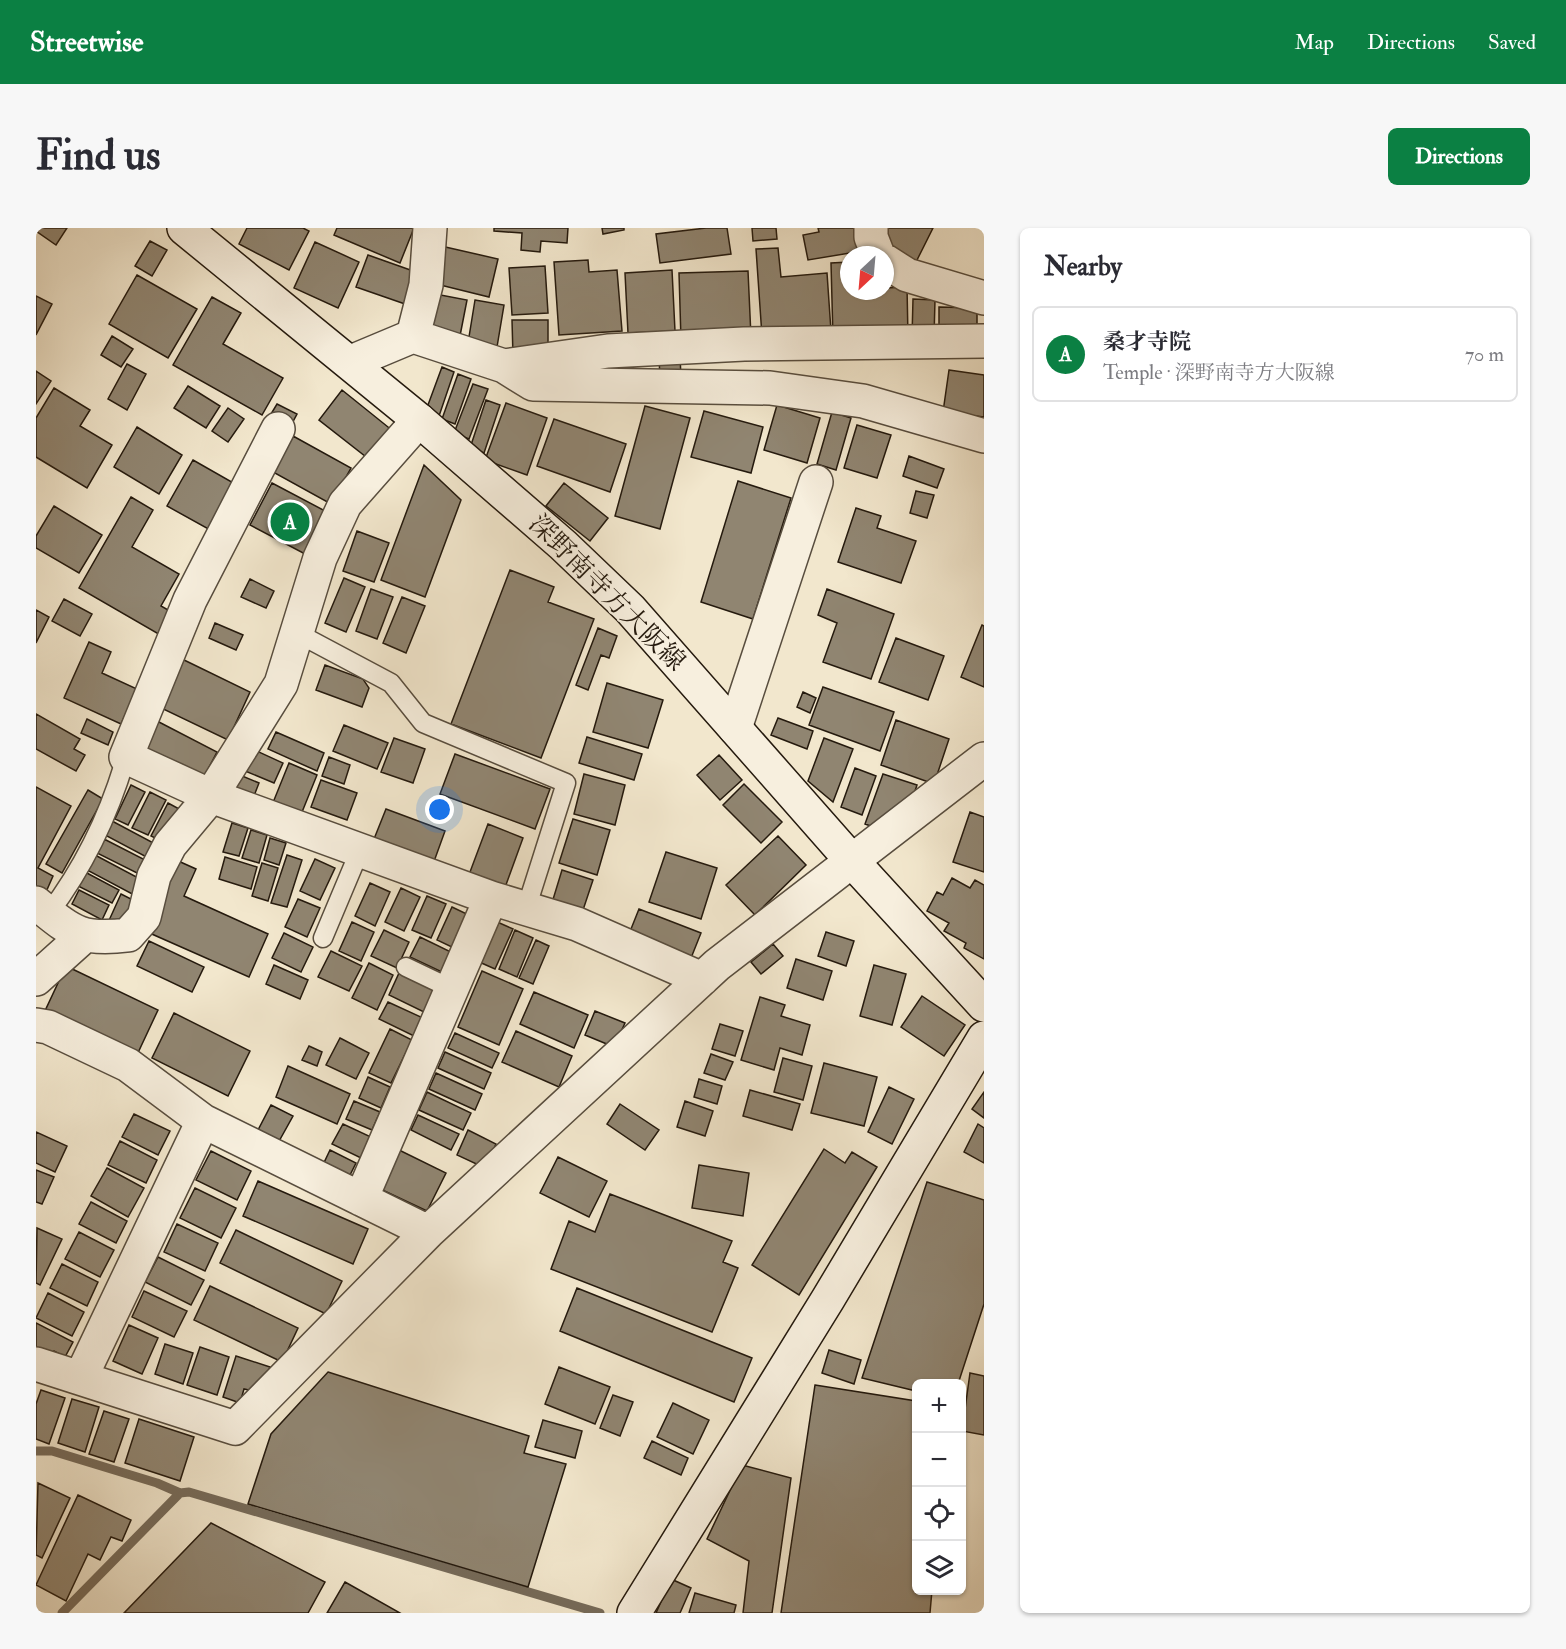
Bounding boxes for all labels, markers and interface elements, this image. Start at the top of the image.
text: Streetwise [30,25,144,60]
text: Map [1294,29,1334,56]
text: Directions [1367,29,1455,56]
text: Saved [1488,29,1536,56]
button: Directions [1388,128,1530,185]
text: Find us [36,130,160,182]
north arrow [840,246,894,300]
text: Nearby [1044,251,1122,283]
text: 桑才寺院 [1103,328,1191,356]
text: A [1059,342,1072,367]
text: 70 m [1465,342,1504,367]
text: Temple · 深野南寺方大阪線 [1103,360,1335,385]
pin: A [270,500,310,544]
street label: 深野南寺方大阪線 [522,508,692,678]
your location [425,795,454,824]
map controls [912,1379,966,1595]
button: + [912,1379,966,1433]
button: − [912,1433,966,1487]
button: locate [912,1487,966,1541]
button: layers [912,1541,966,1595]

